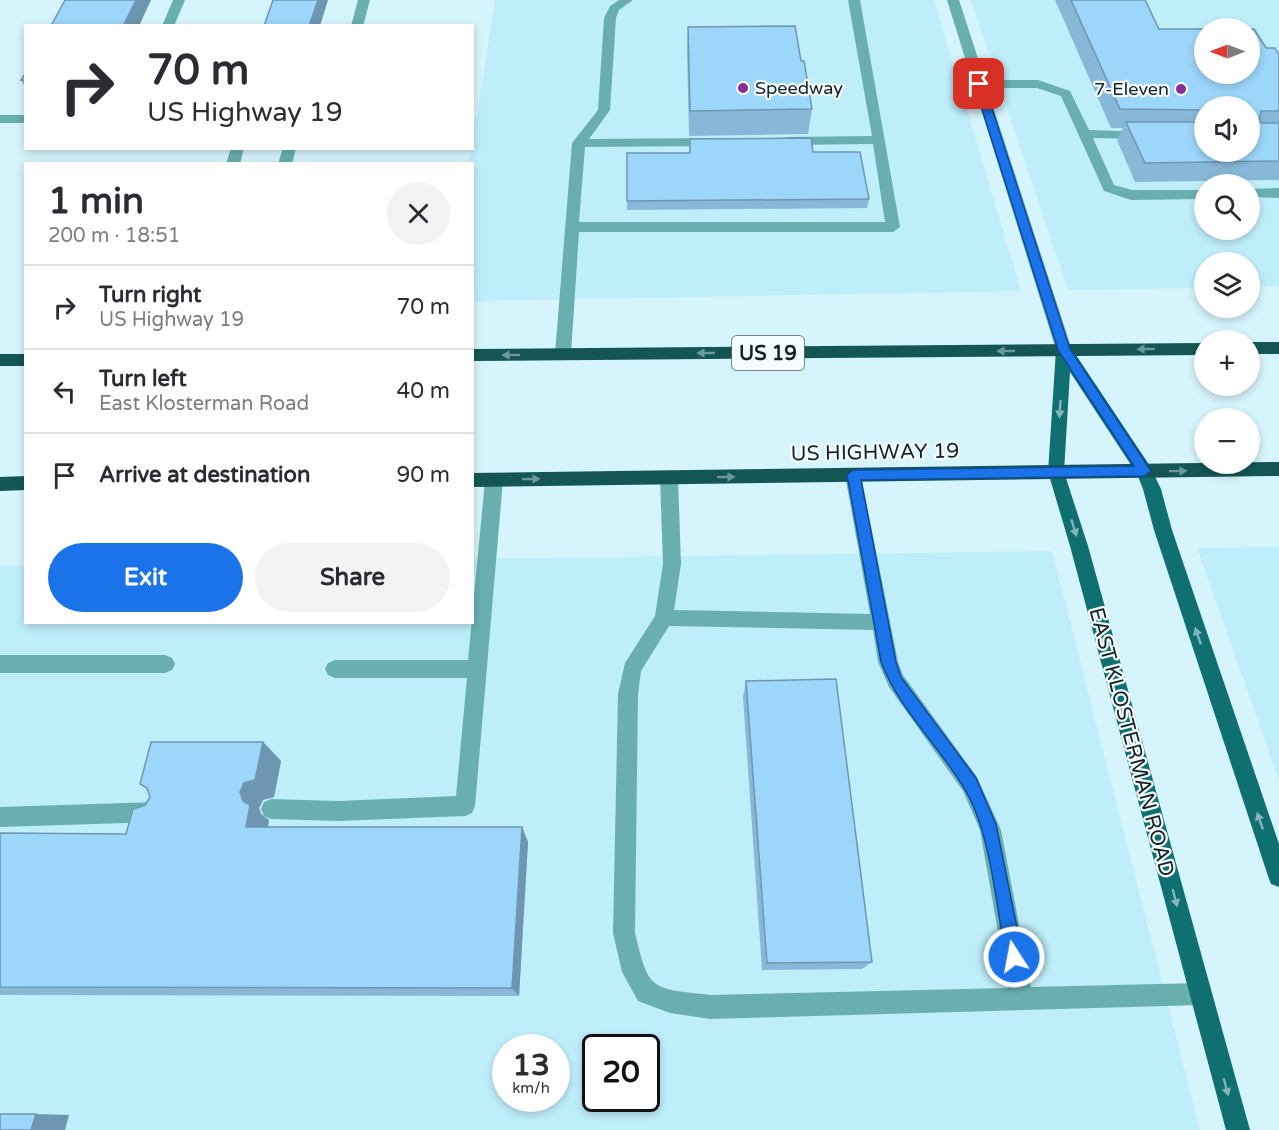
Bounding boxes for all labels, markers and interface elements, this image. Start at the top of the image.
north arrow [1194,18,1260,84]
map controls [1194,18,1260,474]
text: 70 m [147,45,249,96]
icon: right [48,48,126,126]
pin [953,58,1004,109]
icon: arrive [962,67,995,100]
place label: Speedway [755,77,843,99]
place label: 7-Eleven [1094,78,1169,100]
marker: Speedway [736,81,750,95]
marker: 7-Eleven [1174,82,1188,96]
text: US Highway 19 [147,96,343,129]
button: sound [1194,96,1260,162]
button: search [1194,174,1260,240]
text: 1 min [48,180,144,223]
button: close [387,182,450,245]
text: 200 m · 18:51 [48,224,180,248]
button: layers [1194,252,1260,318]
text: Turn right [99,282,201,308]
icon: right [48,291,81,324]
text: 70 m [396,294,450,320]
text: US Highway 19 [99,308,244,332]
button: + [1194,330,1260,396]
road number: US 19 [732,336,804,370]
one-way arrow [1137,344,1156,354]
one-way arrow [996,346,1015,356]
one-way arrow [696,348,715,358]
one-way arrow [501,350,520,360]
text: Turn left [99,366,187,392]
icon: left [48,375,81,408]
text: 40 m [396,378,450,404]
text: East Klosterman Road [99,392,309,416]
one-way arrow [1056,399,1065,418]
button: − [1194,408,1260,474]
street label: US HIGHWAY 19 [790,439,960,466]
icon: arrive [48,459,81,492]
text: Arrive at destination [99,462,310,488]
text: 90 m [396,462,450,488]
one-way arrow [1168,466,1187,476]
one-way arrow [716,472,735,482]
one-way arrow [521,475,540,484]
one-way arrow [1070,519,1079,537]
button: Exit [48,543,243,612]
button: Share [255,543,450,612]
street label: EAST KLOSTERMAN ROAD [1084,605,1179,879]
one-way arrow [1193,627,1203,645]
one-way arrow [1255,812,1265,830]
one-way arrow [1170,889,1180,908]
position arrow [982,925,1046,989]
speed limit sign: 20 [582,1034,660,1112]
text: 13 [512,1047,550,1084]
one-way arrow [1222,1078,1231,1096]
text: km/h [512,1079,550,1097]

